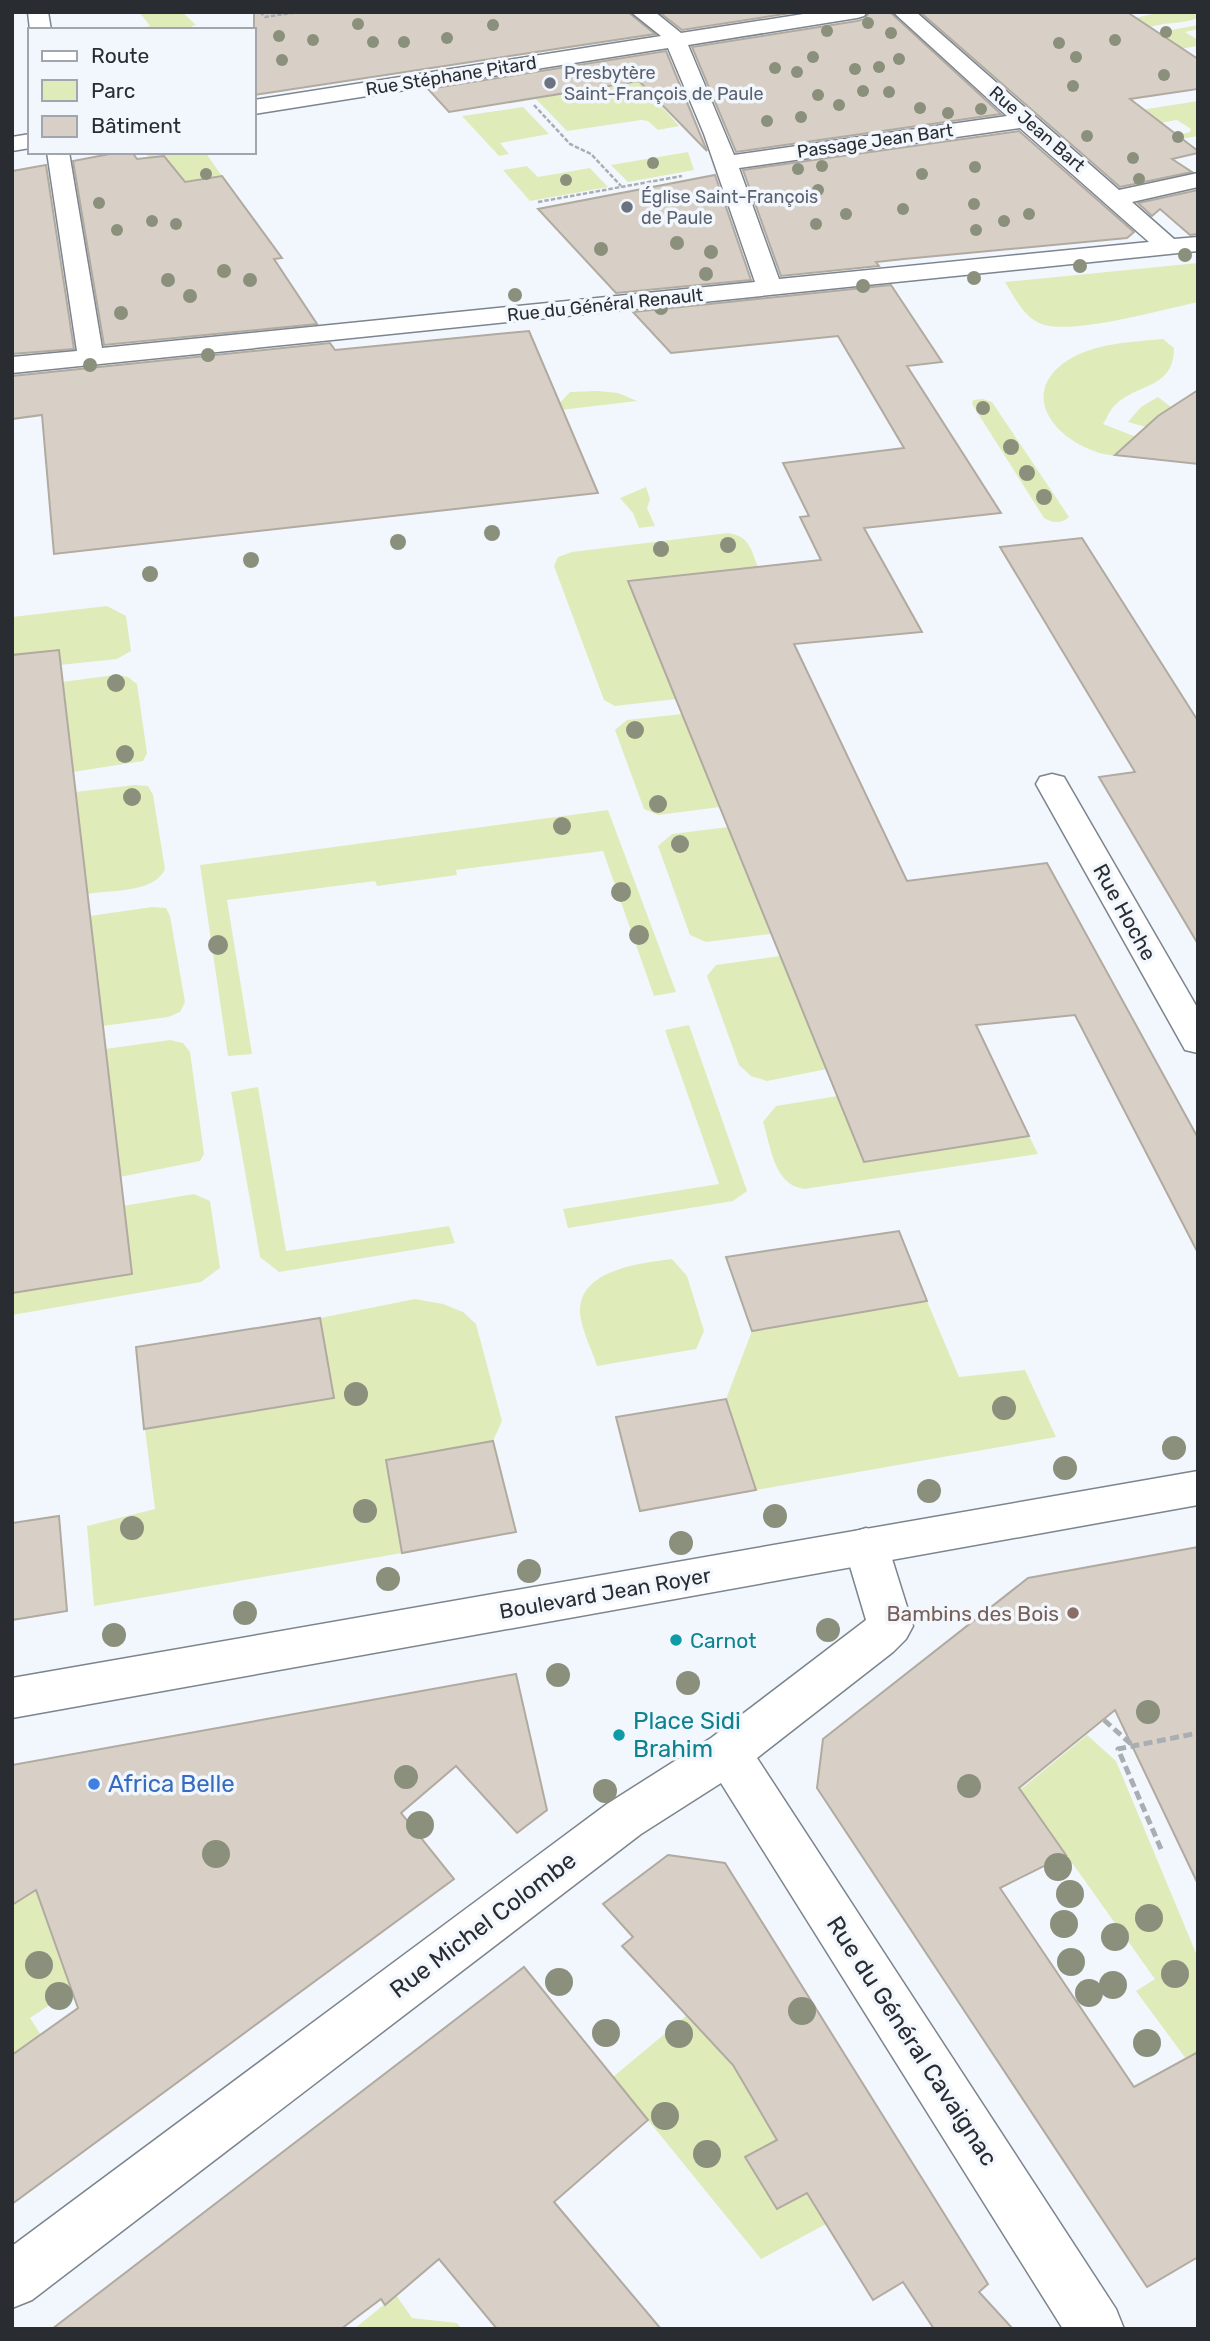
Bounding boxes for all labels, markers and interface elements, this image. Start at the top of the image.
legend [28,28,256,154]
text: Route [91,43,149,68]
street label: Rue Stéphane Pitard [364,52,538,100]
place label: Presbytère Saint-François de Paule [564,62,764,105]
marker: Presbytère Saint-François de Paule [542,75,558,91]
text: Parc [91,78,135,103]
street label: Rue Jean Bart [985,81,1089,177]
text: Bâtiment [91,113,181,138]
street label: Passage Jean Bart [796,119,954,163]
place label: Église Saint-François de Paule [641,186,818,229]
marker: Église Saint-François de Paule [619,199,635,215]
street label: Rue du Général Renault [506,284,704,326]
street label: Rue Hoche [1088,859,1162,965]
street label: Boulevard Jean Royer [497,1562,713,1624]
place label: Bambins des Bois [887,1601,1059,1626]
marker: Bambins des Bois [1065,1605,1081,1621]
place label: Carnot [690,1628,756,1653]
marker: Carnot [668,1632,684,1648]
place label: Place Sidi Brahim [633,1707,741,1763]
marker: Place Sidi Brahim [611,1727,627,1743]
place label: Africa Belle [108,1770,235,1798]
marker: Africa Belle [86,1776,102,1792]
street label: Rue Michel Colombe [384,1846,582,2004]
street label: Rue du Général Cavaignac [821,1911,1003,2171]

